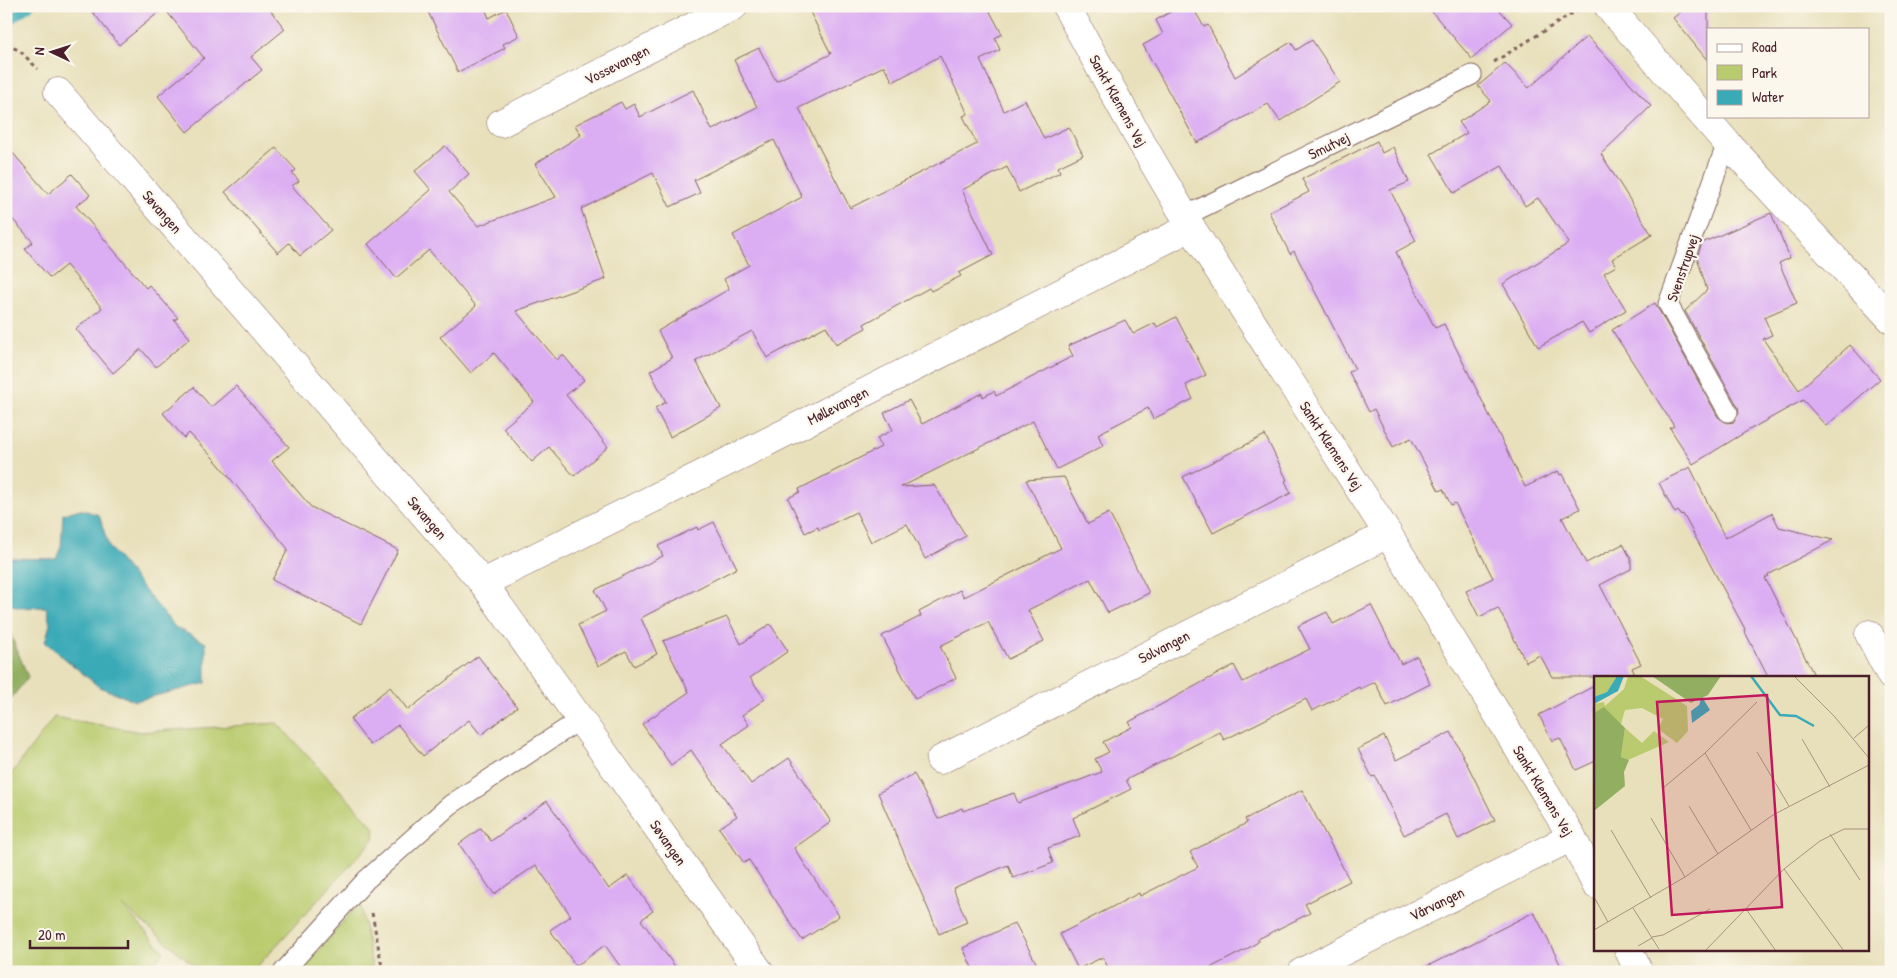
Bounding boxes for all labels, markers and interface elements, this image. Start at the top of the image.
north arrow [28,28,78,78]
legend [1707,28,1870,118]
text: Road [1752,36,1777,57]
street label: Vossevangen [581,39,653,90]
text: N [29,46,48,55]
street label: Sankt Klemens Vej [1084,51,1152,151]
text: Park [1752,62,1777,83]
text: Water [1752,86,1784,107]
street label: Smutvej [1305,127,1353,165]
street label: Søvangen [138,185,187,238]
street label: Svenstrupvej [1661,231,1704,304]
street label: Møllevangen [804,381,872,430]
street label: Sankt Klemens Vej [1295,397,1368,494]
street label: Søvangen [403,491,452,544]
street label: Solvangen [1134,625,1193,668]
inset map [1594,676,1870,950]
street label: Sankt Klemens Vej [1508,741,1579,840]
street label: Søvangen [645,816,692,870]
street label: Vårvangen [1406,881,1468,926]
scale bar [30,918,128,950]
text: 20 m [38,924,65,945]

